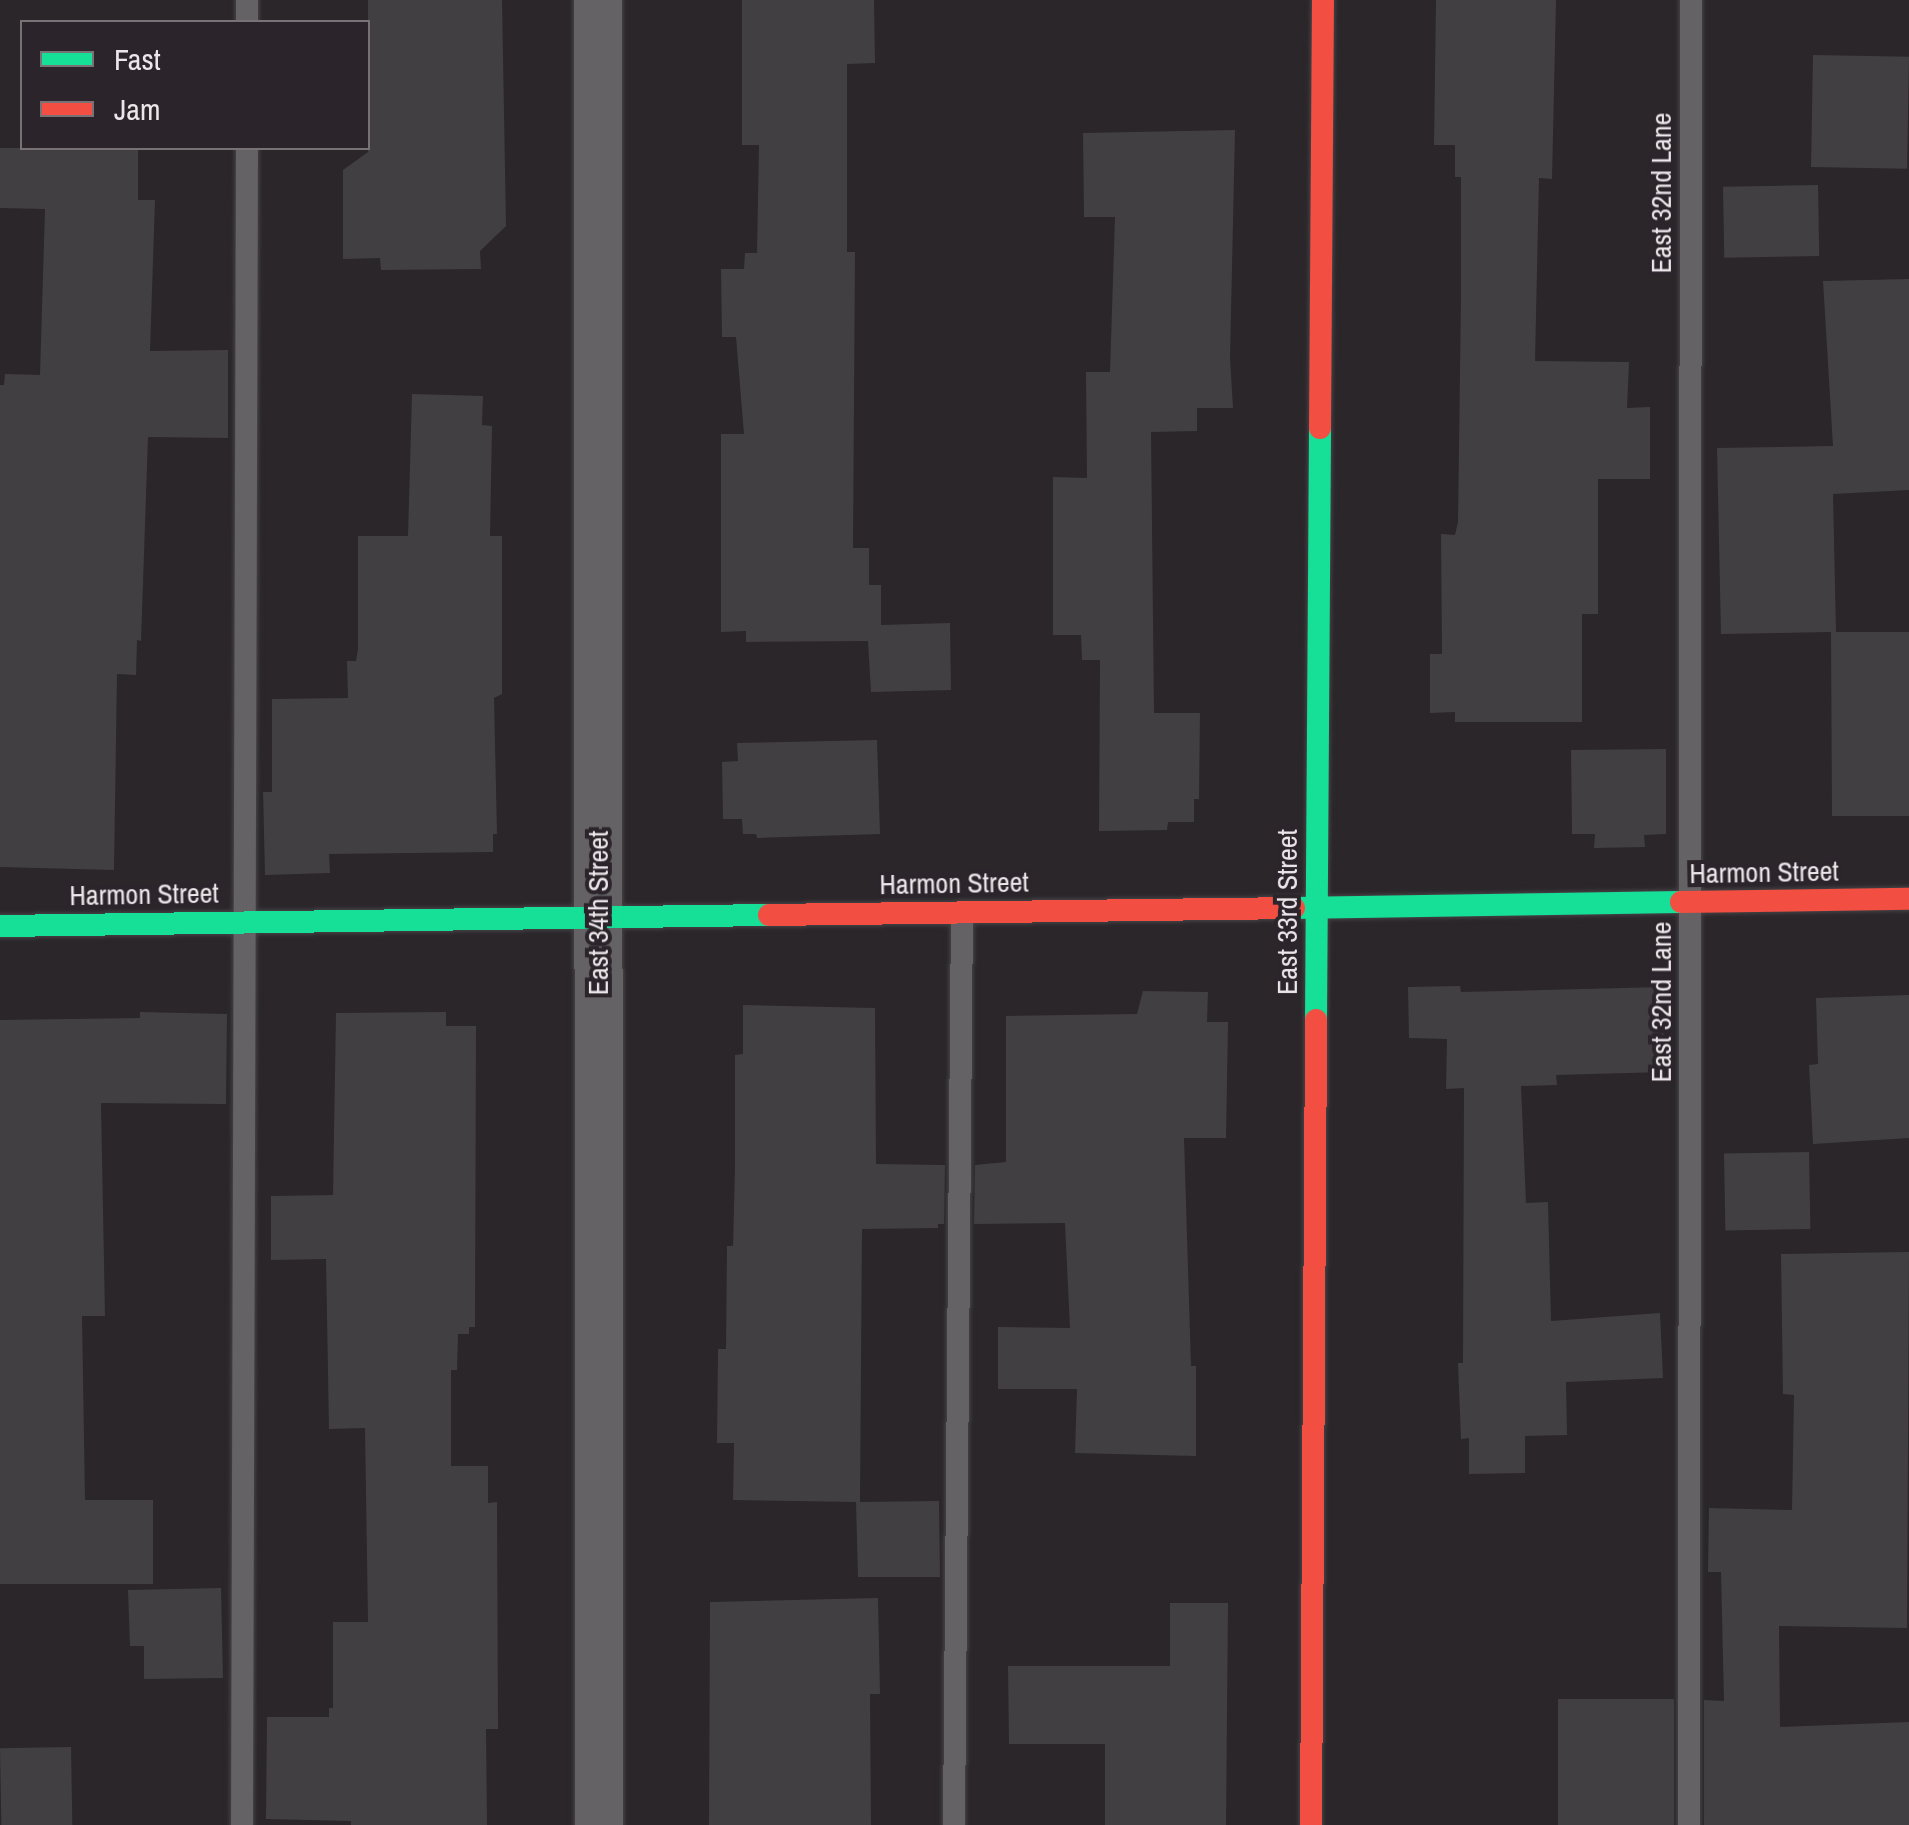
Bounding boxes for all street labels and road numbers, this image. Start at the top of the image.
street label: East 32nd Lane [1644,113,1678,273]
street label: East 33rd Street [1270,829,1304,995]
street label: East 34th Street [581,831,615,995]
street label: Harmon Street [1689,854,1839,890]
street label: Harmon Street [879,865,1029,901]
street label: Harmon Street [69,876,219,912]
street label: East 32nd Lane [1644,922,1678,1082]

